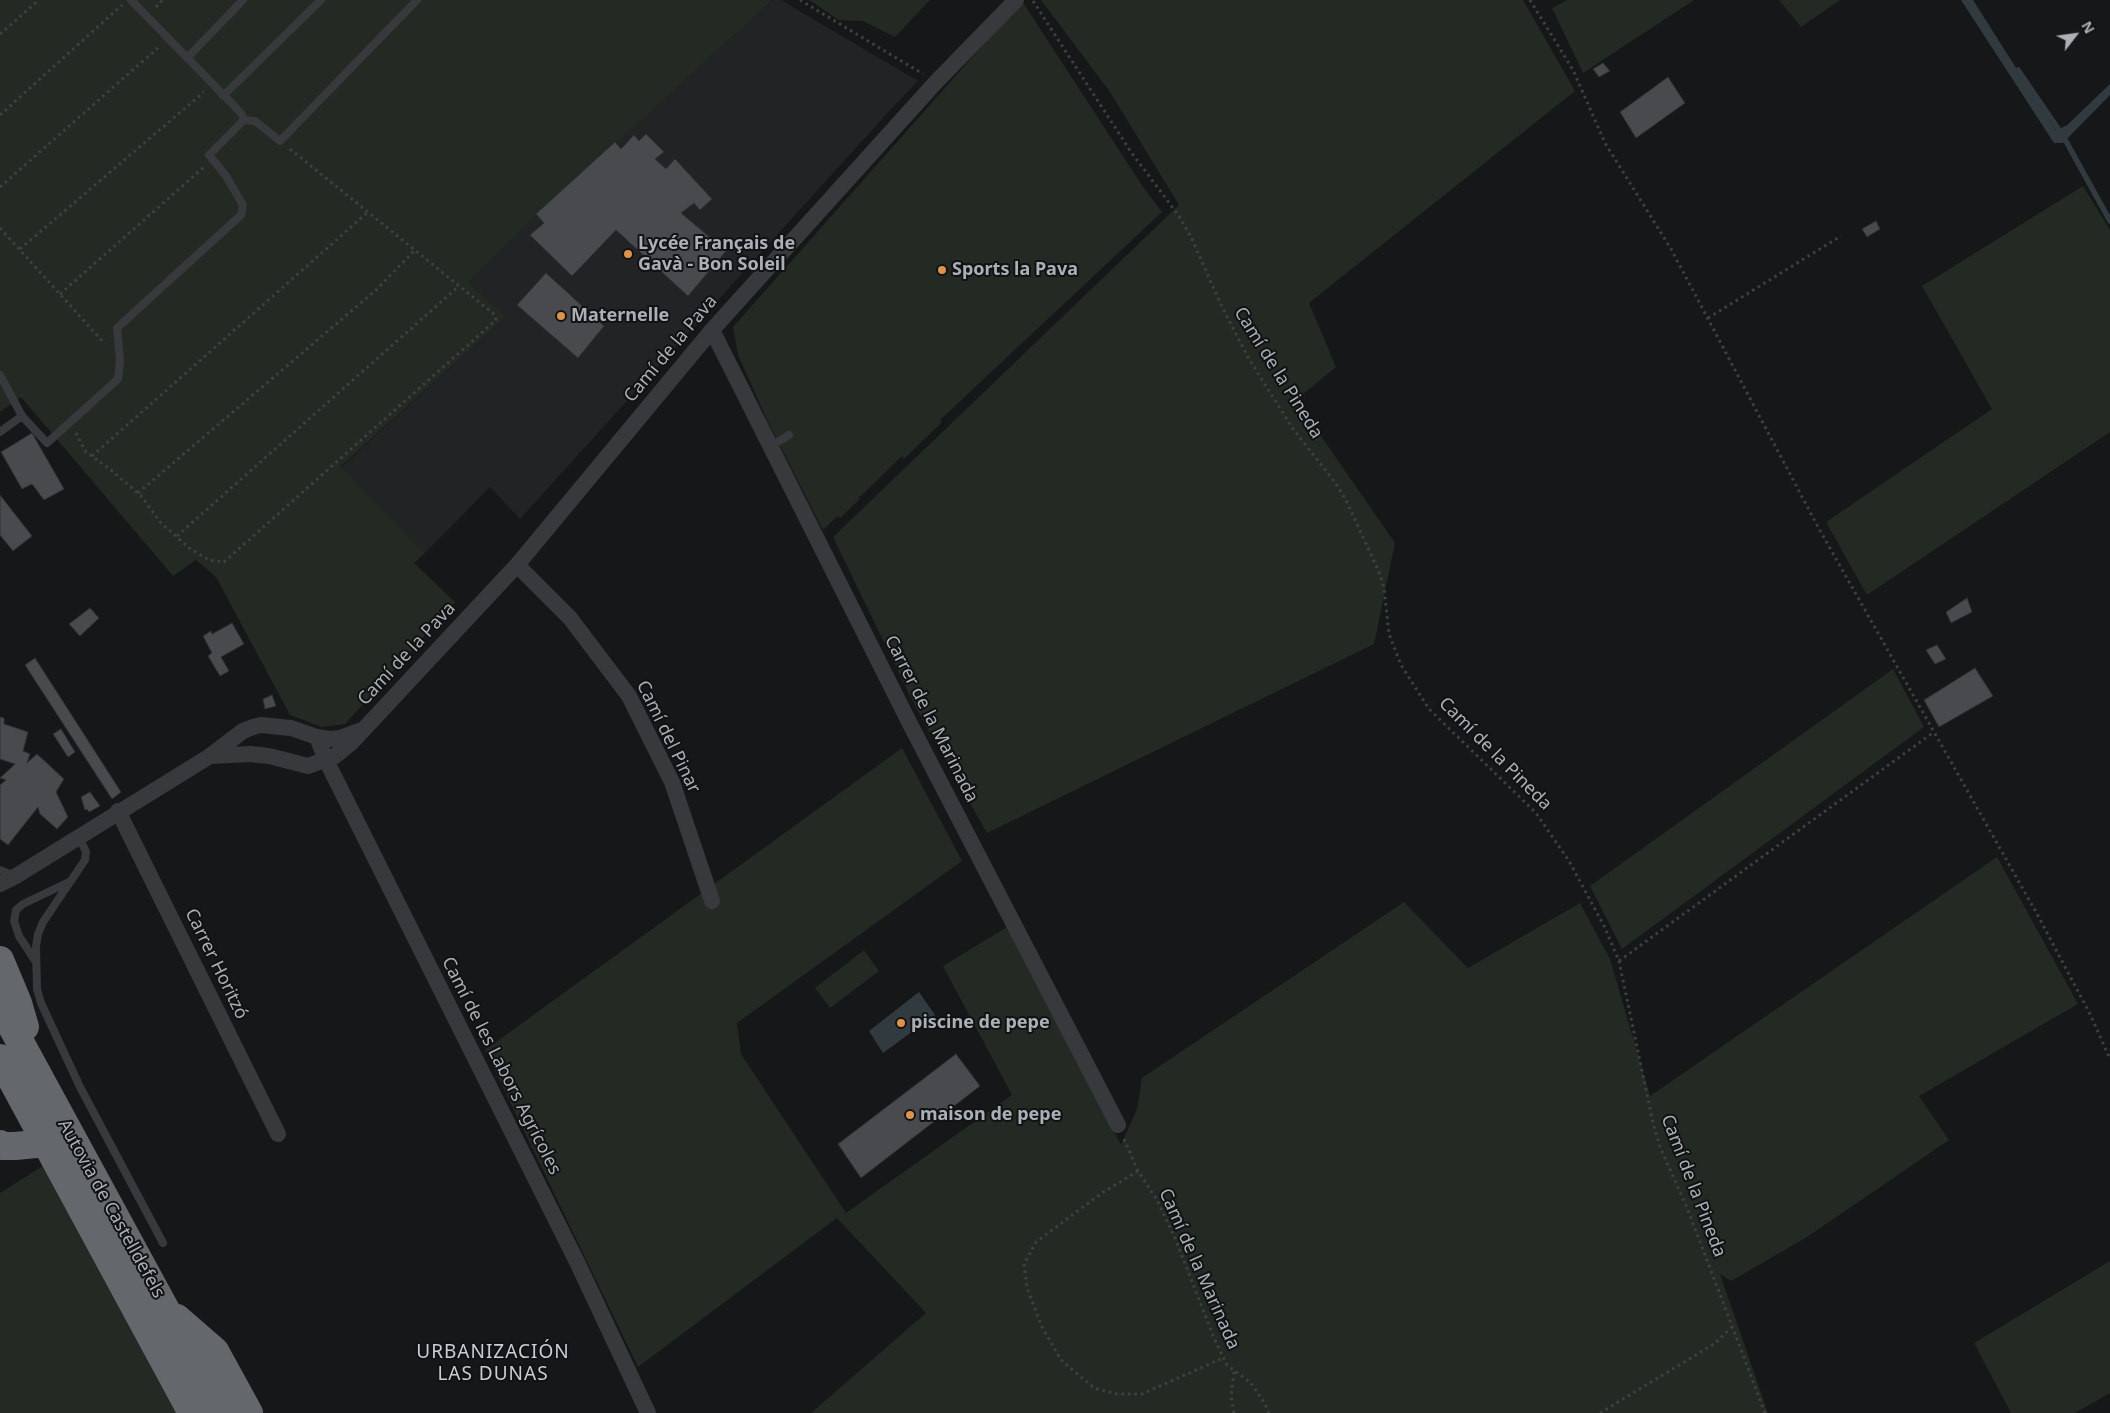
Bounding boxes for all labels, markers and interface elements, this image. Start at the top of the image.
north arrow [2050,10,2100,60]
text: N [2077,18,2099,37]
place label: Lycée Français de Gavà - Bon Soleil [638,233,795,276]
marker: Lycée Français de Gavà - Bon Soleil [622,248,634,260]
place label: Sports la Pava [952,259,1078,281]
marker: Sports la Pava [936,264,948,276]
street label: Camí de la Pava [620,291,722,407]
street label: Camí de la Pineda [1229,303,1327,443]
place label: Maternelle [571,305,669,327]
marker: Maternelle [555,310,567,322]
street label: Camí de la Pava [354,598,460,710]
street label: Carrer de la Marinada [880,632,982,806]
street label: Camí del Pinar [631,677,705,797]
street label: Camí de la Pineda [1434,693,1556,815]
street label: Carrer Horitzó [180,905,252,1023]
street label: Camí de les Labors Agrícoles [437,954,565,1178]
place label: piscine de pepe [911,1012,1050,1034]
marker: piscine de pepe [895,1017,907,1029]
place label: maison de pepe [920,1104,1061,1126]
marker: maison de pepe [904,1109,916,1121]
street label: Camí de la Pineda [1656,1112,1730,1260]
street label: Autovia de Castelldefels [53,1116,169,1302]
street label: Camí de la Marinada [1154,1185,1244,1353]
district label: URBANIZACIÓN LAS DUNAS [415,1342,571,1386]

